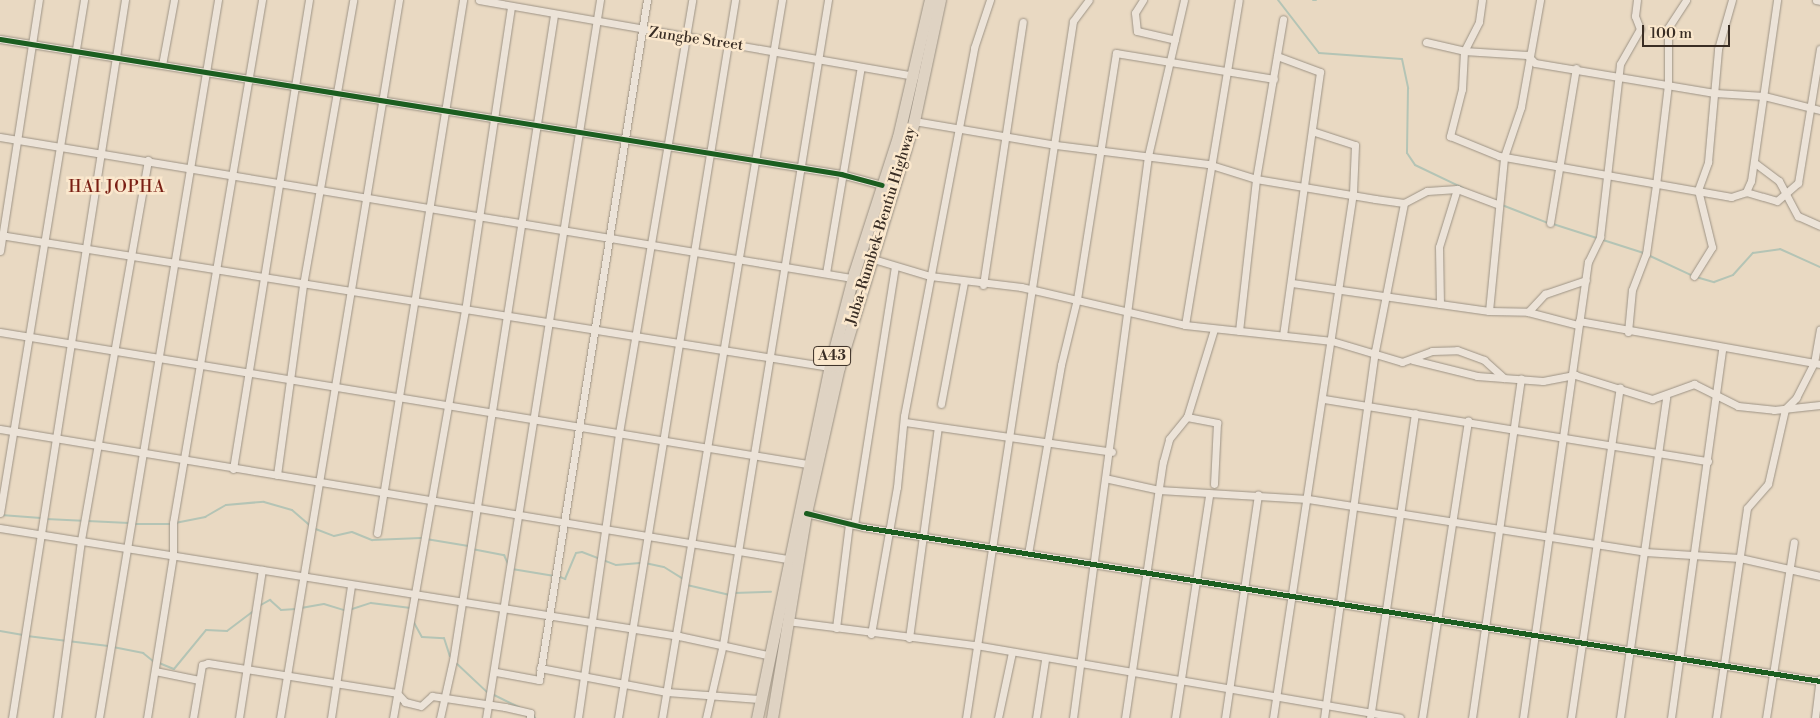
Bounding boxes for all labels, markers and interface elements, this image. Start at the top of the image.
scale bar [1645,15,1732,47]
street label: Zungbe Street [648,23,744,55]
text: 100 m [1650,24,1692,43]
street label: Juba-Rumbek-Bentiu Highway [842,125,920,327]
district label: HAI JOPHA [67,177,167,197]
road number: A43 [812,344,852,368]

